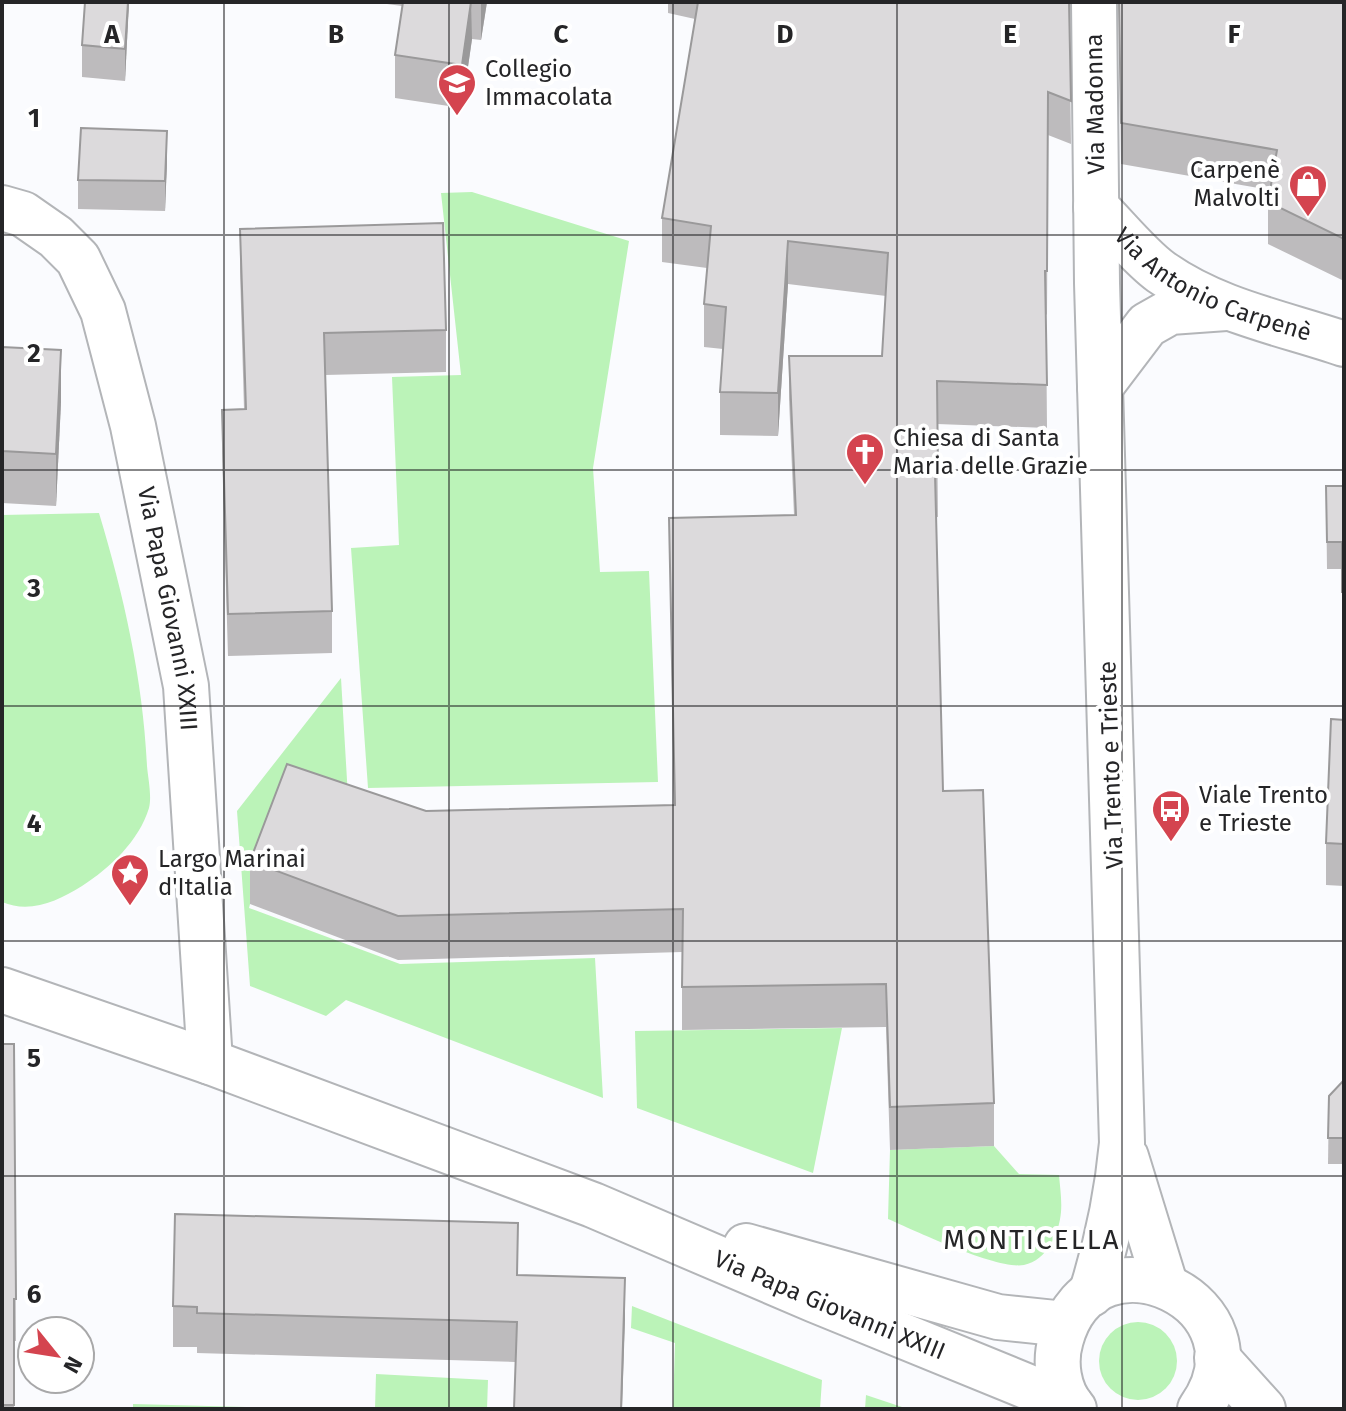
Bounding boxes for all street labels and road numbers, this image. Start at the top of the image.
street label: Via Madonna [1080,33,1110,175]
street label: Via Antonio Carpenè [1109,222,1315,347]
street label: Via Papa Giovanni XXIII [132,484,203,732]
street label: Via Trento e Trieste [1093,660,1129,870]
street label: Via Papa Giovanni XXIII [710,1245,949,1366]

